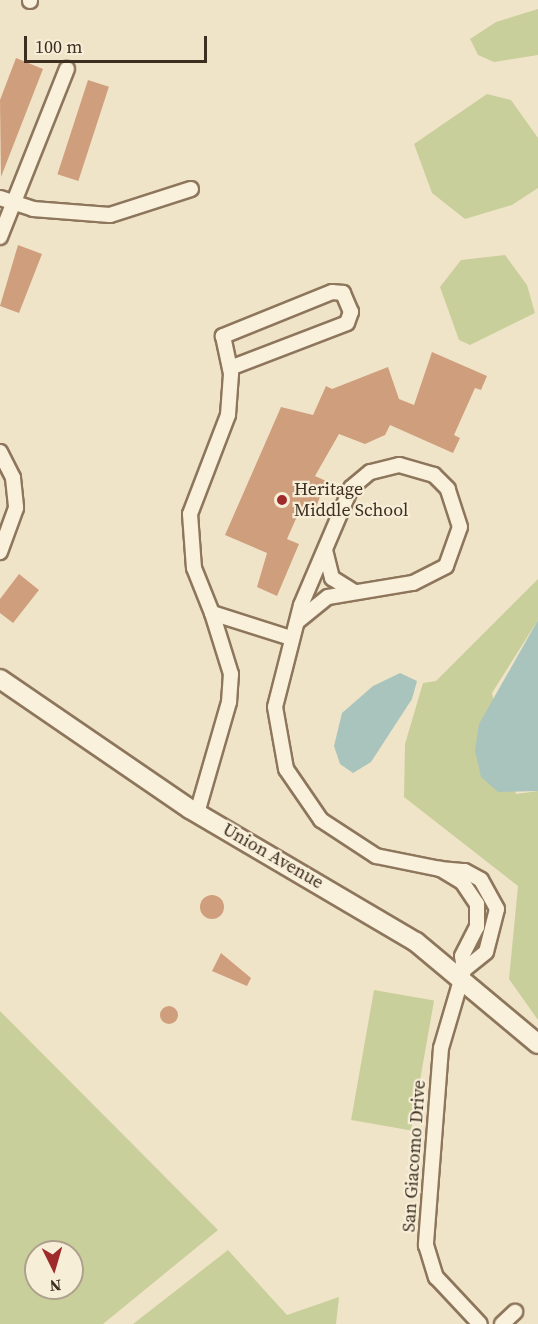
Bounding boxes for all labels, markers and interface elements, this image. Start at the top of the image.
scale bar [27,24,210,62]
text: 100 m [35,34,82,59]
place label: Heritage Middle School [294,479,408,522]
marker: Heritage Middle School [275,493,289,507]
street label: Union Avenue [219,818,327,894]
street label: San Giacomo Drive [398,1079,430,1233]
north arrow [24,1240,84,1300]
text: N [49,1274,62,1297]

